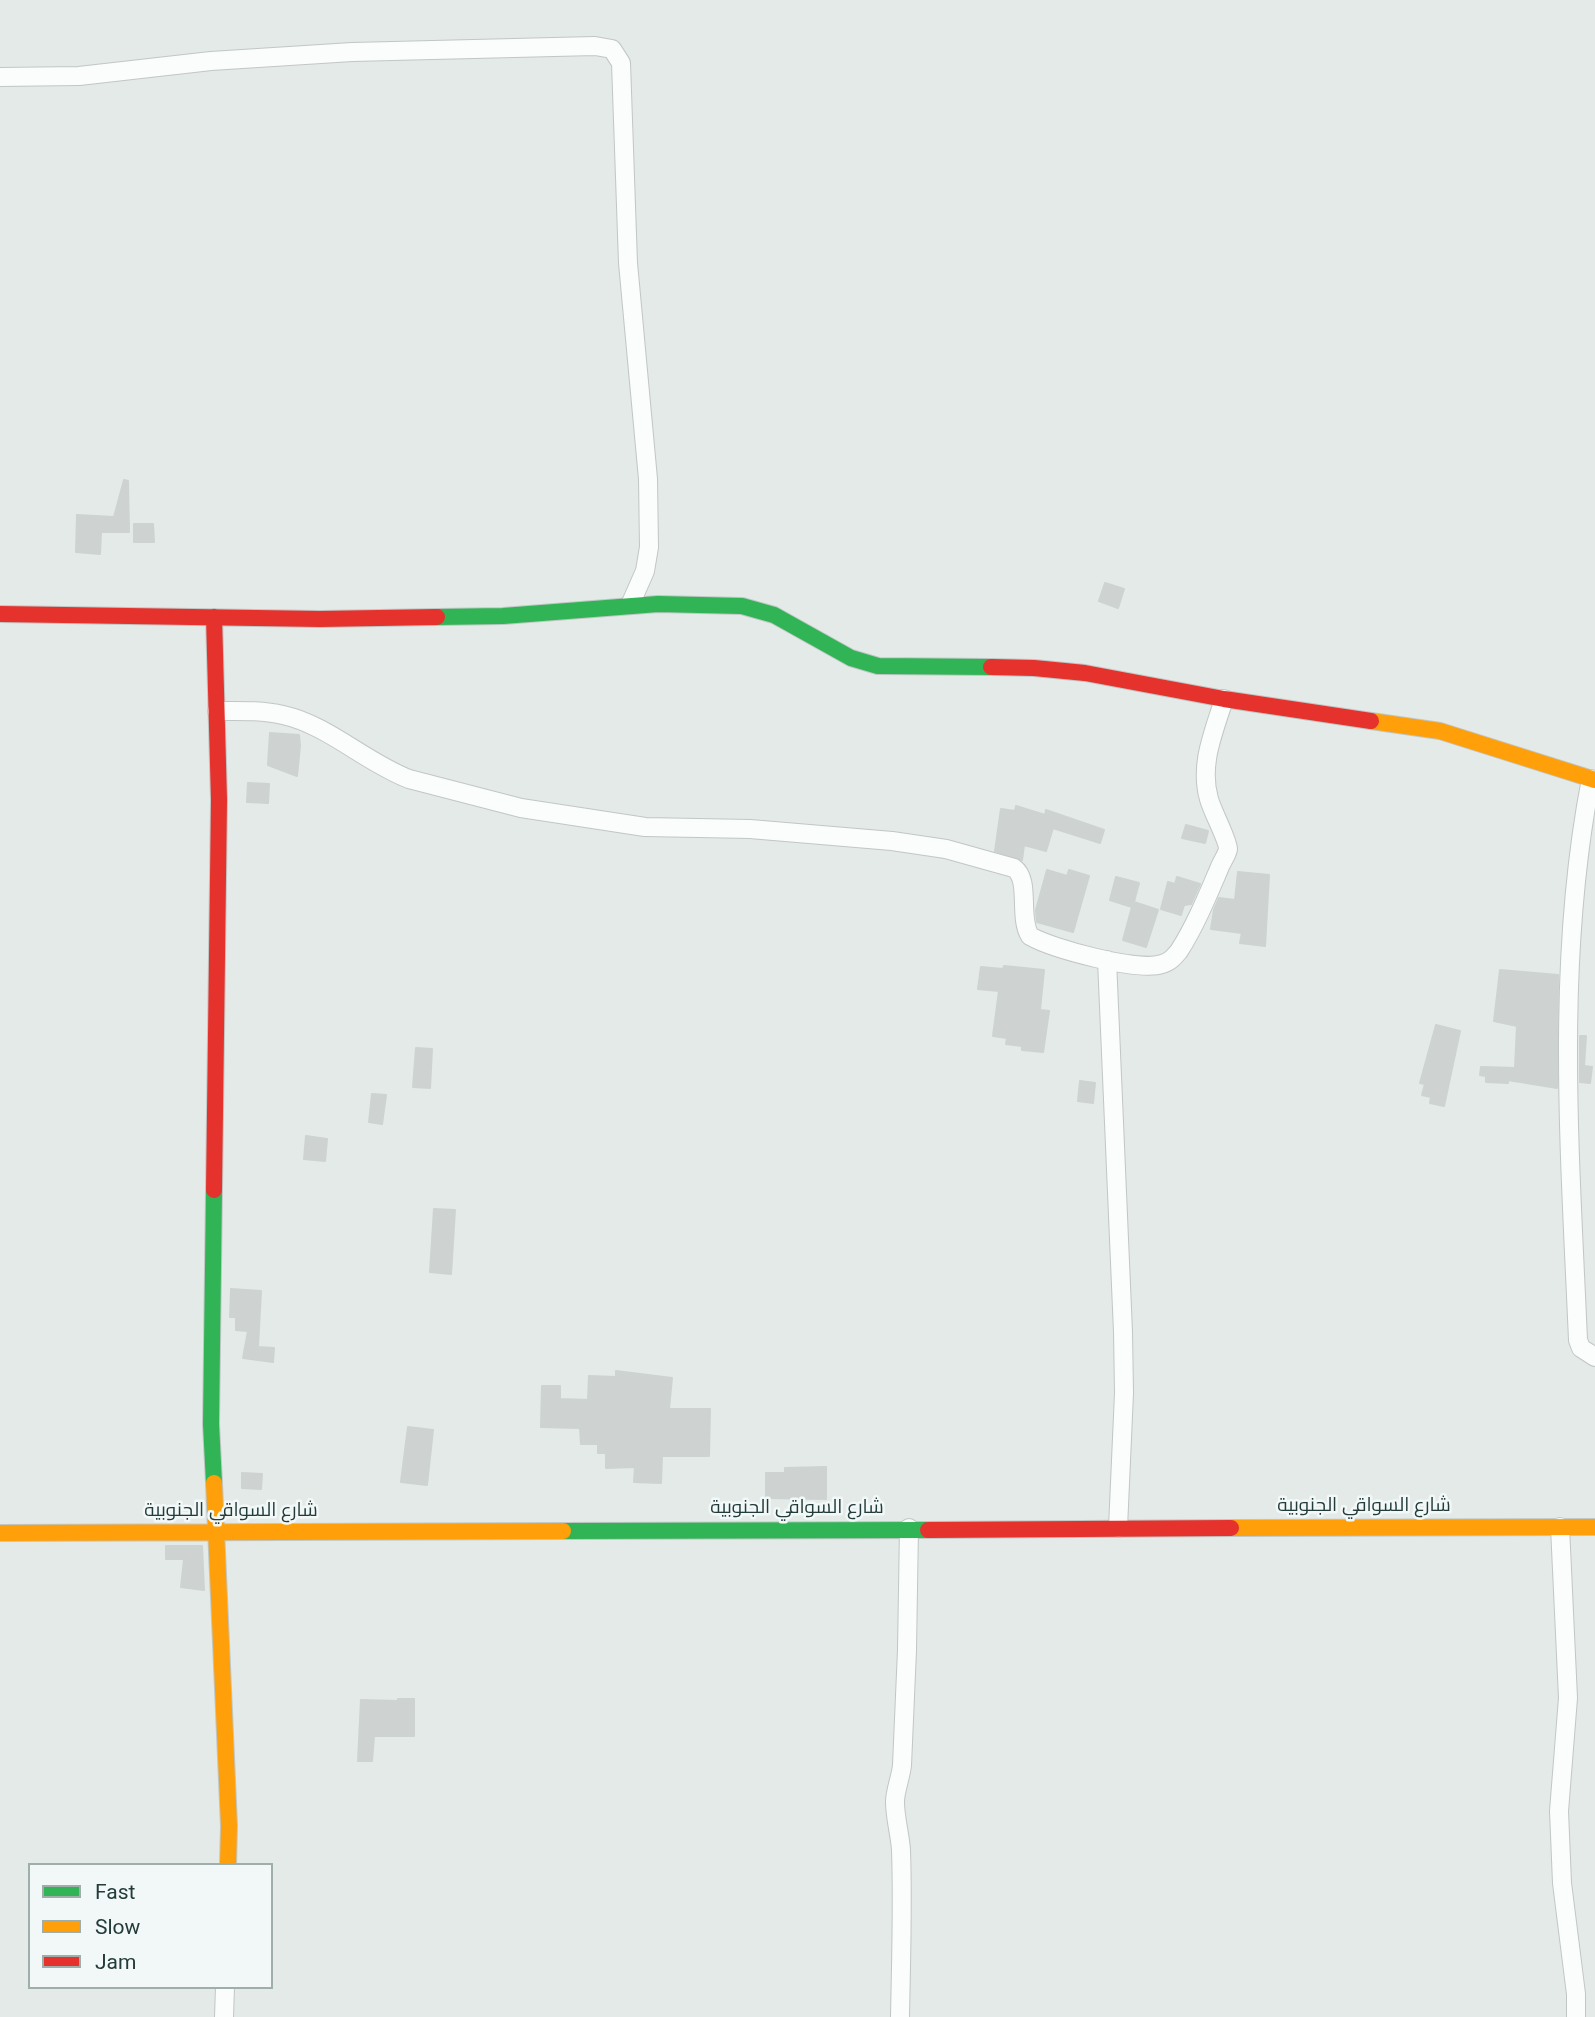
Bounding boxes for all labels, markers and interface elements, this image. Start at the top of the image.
street label: شارع السواقي الجنوبية [1277,1495,1451,1517]
street label: شارع السواقي الجنوبية [710,1497,884,1519]
street label: شارع السواقي الجنوبية [144,1500,318,1522]
legend [28,1863,273,1989]
text: Fast [95,1880,135,1904]
text: Slow [95,1915,140,1939]
text: Jam [95,1950,136,1974]

